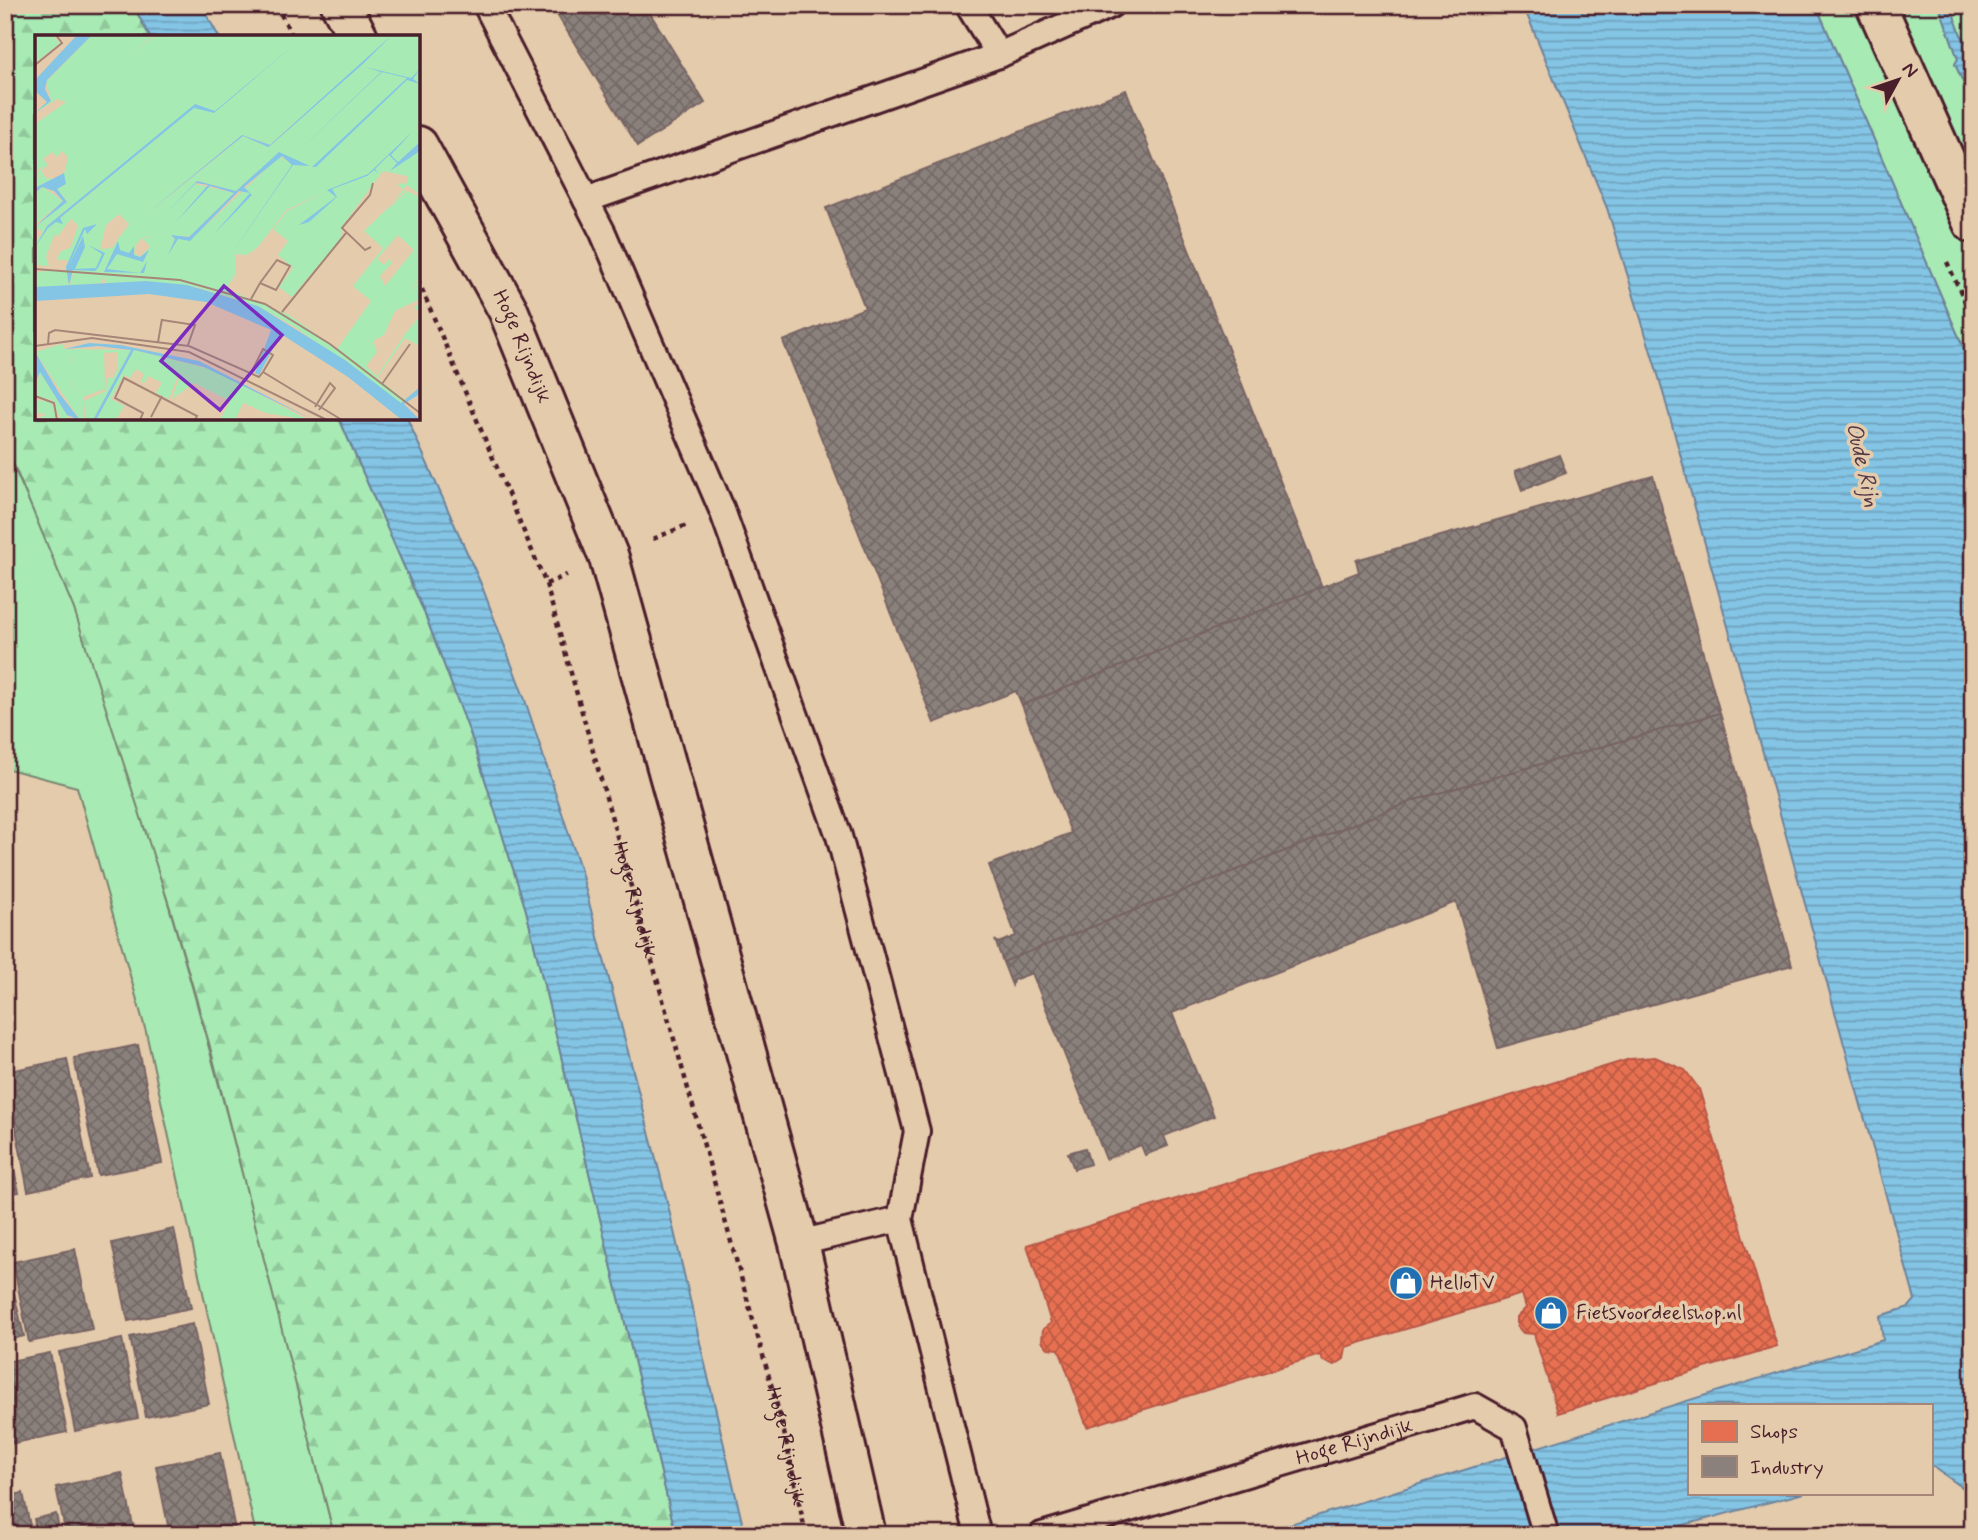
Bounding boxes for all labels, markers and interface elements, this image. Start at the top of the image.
inset map [35,35,420,420]
north arrow [1862,46,1932,116]
text: N [1896,57,1924,83]
street label: Hoge Rijndijk [485,285,558,407]
water label: Oude Rijn [1838,420,1886,510]
street label: Hoge Rijndijk [605,838,665,962]
shop icon: HelloTV [1387,1264,1425,1302]
place label: HelloTV [1430,1269,1495,1297]
shop icon: Fietsvoordeelshop.nl [1532,1294,1570,1332]
place label: Fietsvoordeelshop.nl [1576,1299,1742,1327]
street label: Hoge Rijndijk [759,1384,813,1508]
legend [1688,1404,1932,1494]
street label: Hoge Rijndijk [1293,1411,1416,1473]
text: Shops [1750,1418,1798,1446]
text: Industry [1750,1454,1824,1482]

